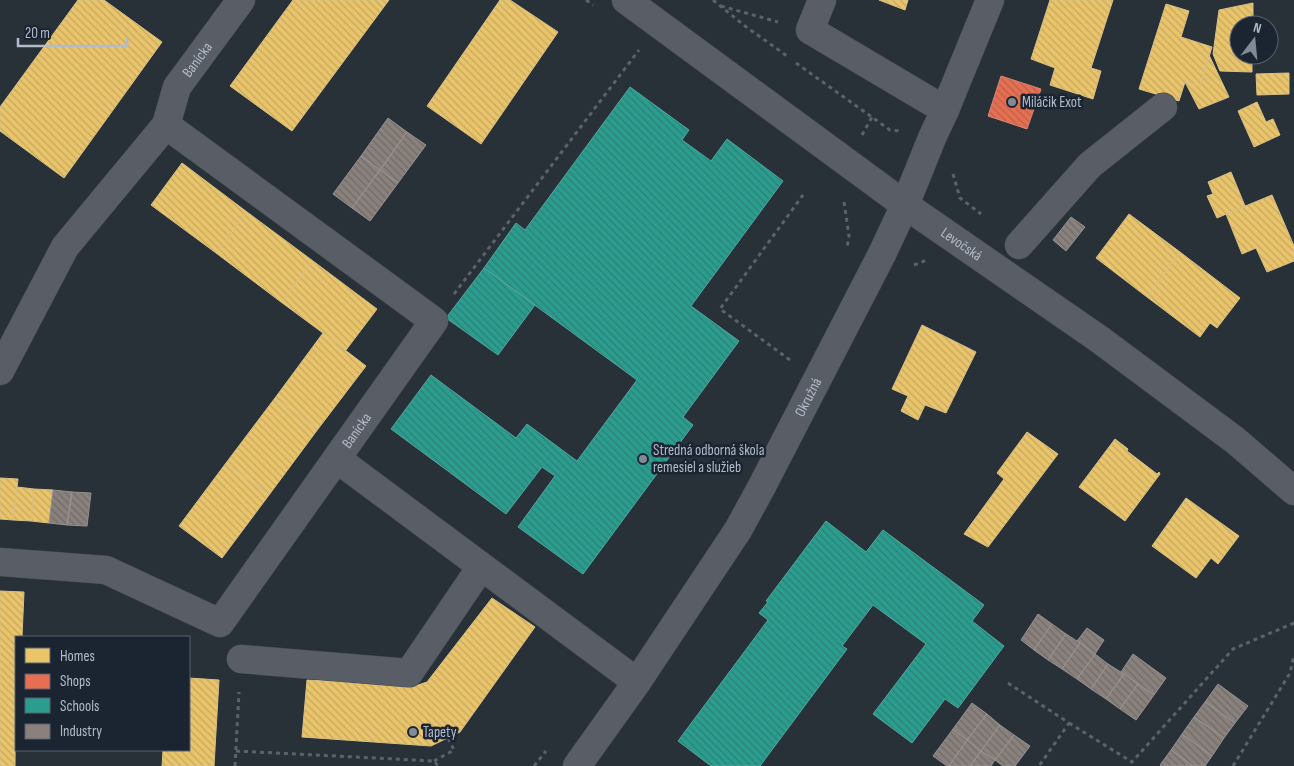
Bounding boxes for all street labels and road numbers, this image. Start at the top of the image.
street label: Banícka [178,38,217,81]
street label: Levočská [937,224,986,266]
street label: Okružná [791,374,827,420]
street label: Banícka [338,409,376,452]

